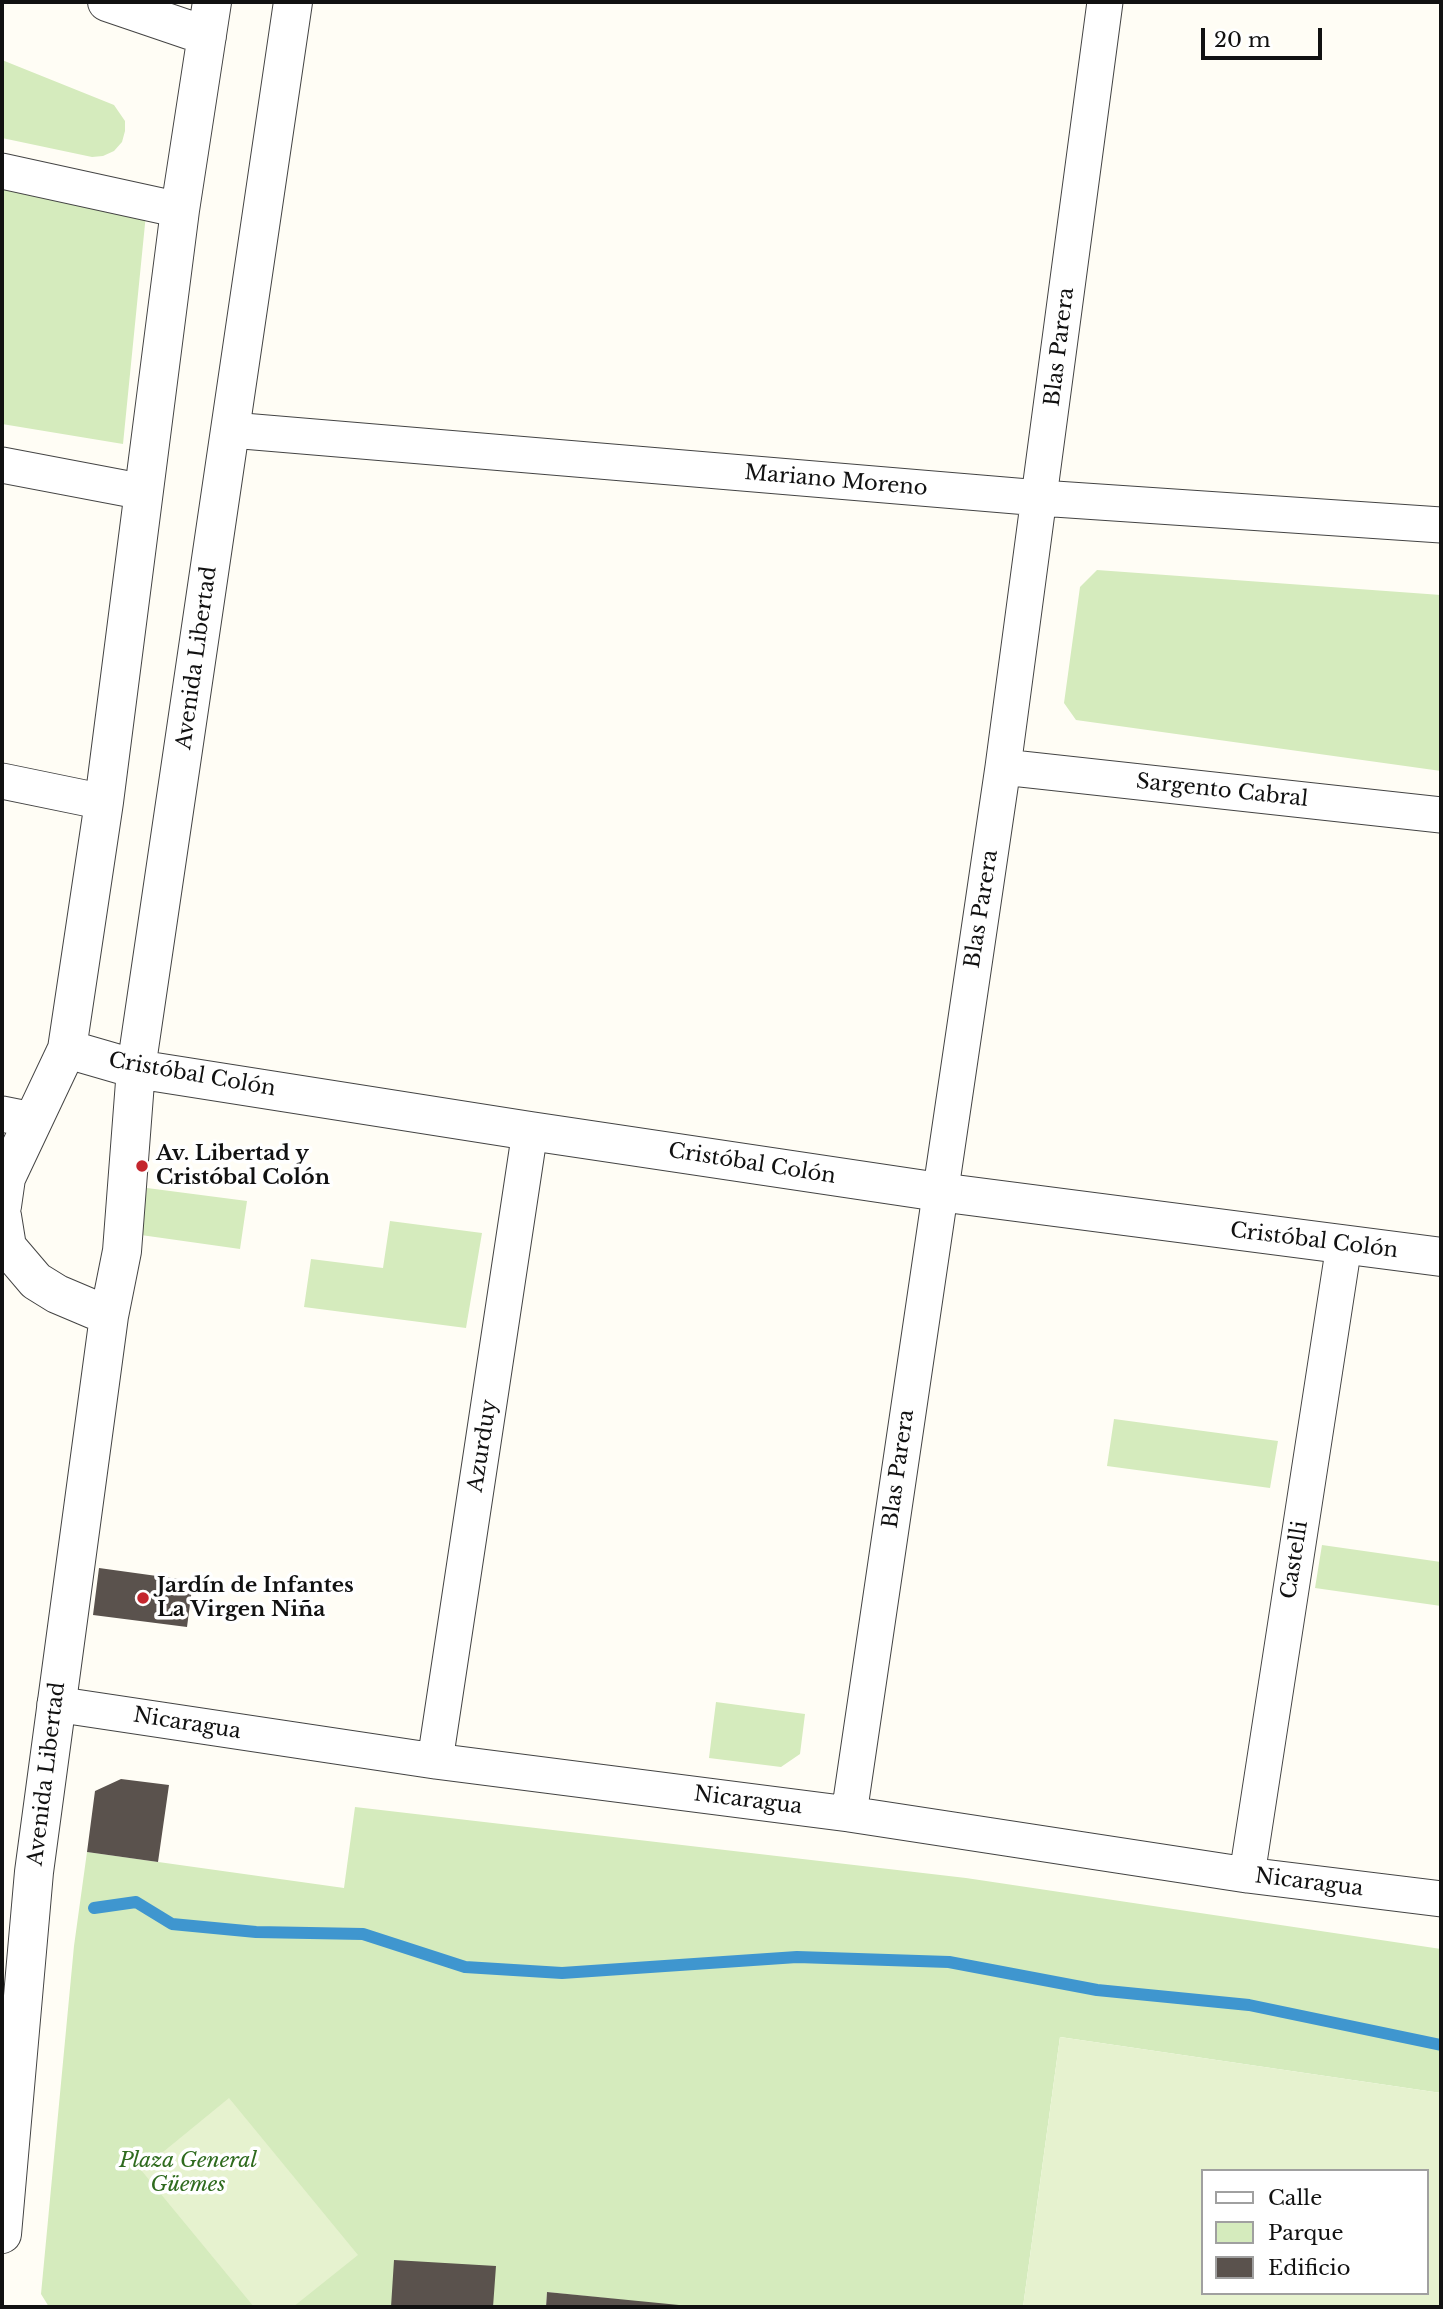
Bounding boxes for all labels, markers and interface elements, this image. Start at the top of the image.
scale bar [1205,14,1326,58]
text: 20 m [1214,27,1271,53]
street label: Blas Parera [1040,286,1080,408]
street label: Mariano Moreno [743,460,929,502]
street label: Avenida Libertad [172,565,222,751]
street label: Sargento Cabral [1135,769,1309,813]
street label: Blas Parera [960,848,1004,970]
street label: Cristóbal Colón [107,1048,277,1102]
street label: Cristóbal Colón [667,1138,837,1190]
place label: Av. Libertad y Cristóbal Colón [156,1141,330,1191]
marker: Av. Libertad y Cristóbal Colón [134,1158,150,1174]
street label: Cristóbal Colón [1229,1218,1399,1264]
street label: Azurduy [463,1398,503,1494]
street label: Blas Parera [878,1408,920,1530]
street label: Castelli [1276,1519,1314,1601]
place label: Jardín de Infantes La Virgen Niña [157,1573,354,1623]
marker: Jardín de Infantes La Virgen Niña [135,1590,151,1606]
street label: Avenida Libertad [23,1681,71,1867]
street label: Nicaragua [131,1703,243,1745]
street label: Nicaragua [693,1782,803,1820]
street label: Nicaragua [1254,1864,1364,1902]
park label: Plaza General Güemes [119,2148,257,2198]
legend [1202,2169,1429,2295]
text: Calle [1268,2185,1322,2211]
text: Parque [1268,2220,1343,2246]
text: Edificio [1268,2255,1350,2281]

